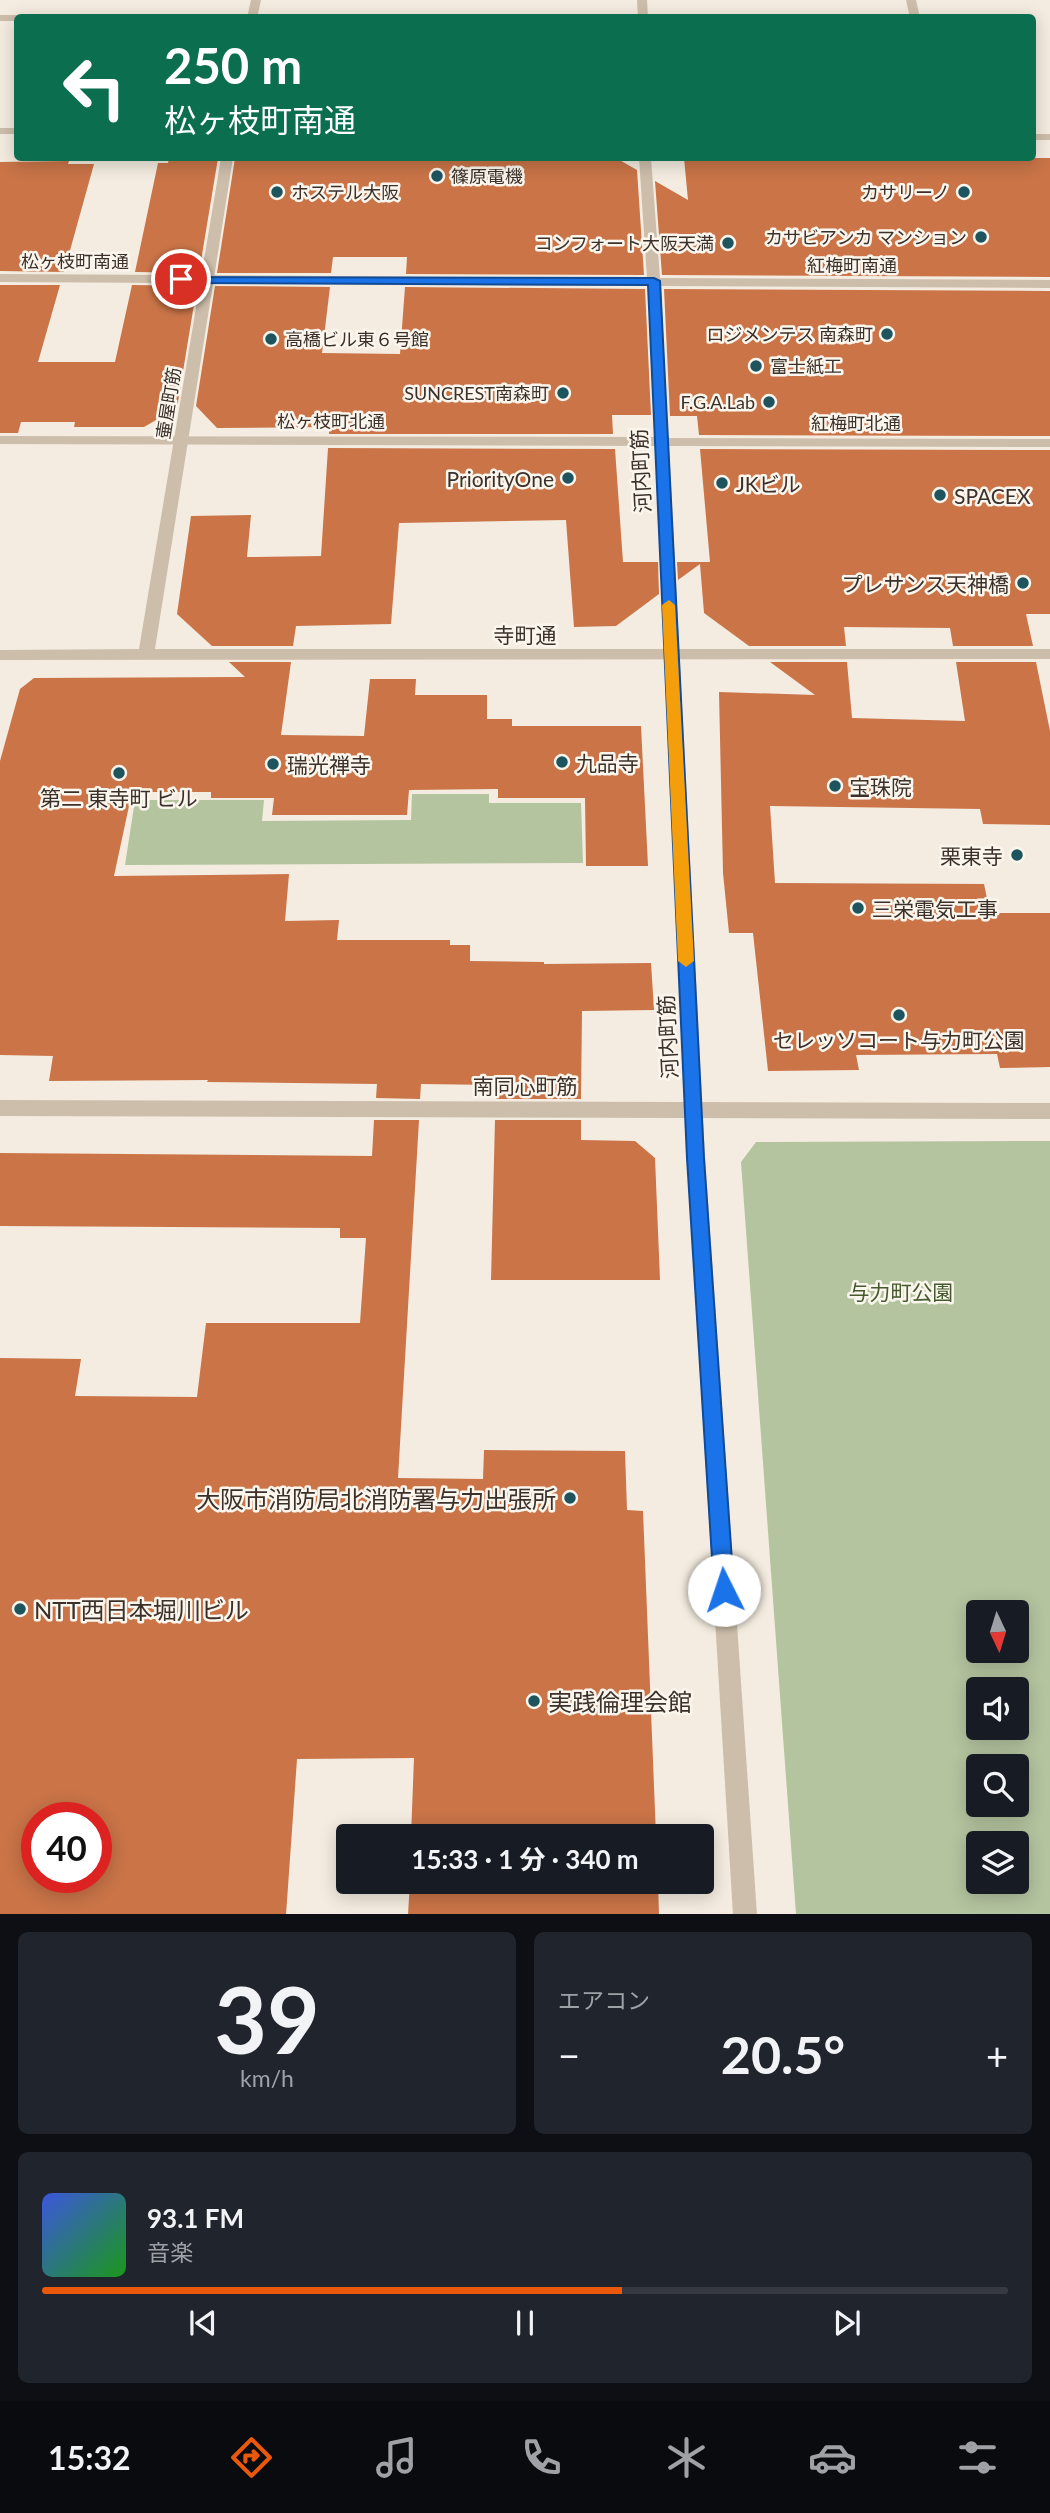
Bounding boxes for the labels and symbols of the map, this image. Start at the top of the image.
place label: 篠原電機 [451,165,523,187]
marker: 篠原電機 [429,168,445,184]
place label: ホステル大阪 [291,181,399,203]
place label: カサリーノ [861,181,950,203]
marker: ホステル大阪 [269,184,285,200]
marker: カサリーノ [956,184,972,200]
place label: カサビアンカ マンション [765,226,967,248]
marker: カサビアンカ マンション [973,229,989,245]
place label: コンフォート大阪天満 [535,232,714,254]
marker: コンフォート大阪天満 [720,235,736,251]
pin [151,249,211,309]
street label: 松ヶ枝町南通 [21,250,129,272]
street label: 紅梅町南通 [807,254,897,276]
place label: ロジメンテス 南森町 [706,323,873,345]
marker: ロジメンテス 南森町 [879,326,895,342]
place label: 高橋ビル東６号館 [285,328,429,350]
marker: 高橋ビル東６号館 [263,331,279,347]
place label: 富士紙工 [770,355,842,377]
marker: 富士紙工 [748,358,764,374]
street label: 壷屋町筋 [152,366,184,440]
place label: SUNCREST南森町 [404,382,549,404]
marker: SUNCREST南森町 [555,385,571,401]
place label: F.G.A.Lab [681,391,755,413]
marker: F.G.A.Lab [761,394,777,410]
street label: 松ヶ枝町北通 [277,410,385,432]
street label: 紅梅町北通 [811,412,901,434]
street label: 河内町筋 [625,428,655,514]
place label: PriorityOne [447,466,554,491]
marker: PriorityOne [560,470,576,486]
place label: JKビル [736,471,801,496]
marker: JKビル [714,475,730,491]
place label: SPACEX [954,483,1031,508]
marker: SPACEX [932,487,948,503]
place label: プレサンス天神橋 [841,571,1009,596]
marker: プレサンス天神橋 [1015,575,1031,591]
street label: 寺町通 [494,622,557,647]
place label: 九品寺 [576,750,639,775]
place label: 瑞光禅寺 [287,752,371,777]
marker: 九品寺 [554,754,570,770]
marker: 瑞光禅寺 [265,756,281,772]
marker: 第二 東寺町 ビル [111,765,127,781]
place label: 宝珠院 [849,774,912,799]
marker: 宝珠院 [827,778,843,794]
place label: 第二 東寺町 ビル [40,785,198,810]
place label: 栗東寺 [940,843,1003,868]
marker: 栗東寺 [1009,847,1025,863]
place label: 三栄電気工事 [872,896,998,921]
marker: 三栄電気工事 [850,900,866,916]
street label: 河内町筋 [652,994,682,1080]
marker: セレッソコート与力町公園 [891,1007,907,1023]
place label: セレッソコート与力町公園 [773,1027,1025,1052]
street label: 南同心町筋 [473,1073,578,1098]
park label: 与力町公園 [849,1279,954,1304]
place label: 大阪市消防局北消防署与力出張所 [196,1484,556,1513]
marker: 大阪市消防局北消防署与力出張所 [562,1490,578,1506]
position arrow [687,1553,761,1627]
place label: NTT西日本堀川ビル [34,1595,249,1624]
north arrow [966,1600,1029,1662]
marker: NTT西日本堀川ビル [12,1601,28,1617]
place label: 実践倫理会館 [548,1687,692,1716]
marker: 実践倫理会館 [526,1693,542,1709]
speed limit sign: 40 [21,1802,112,1893]

